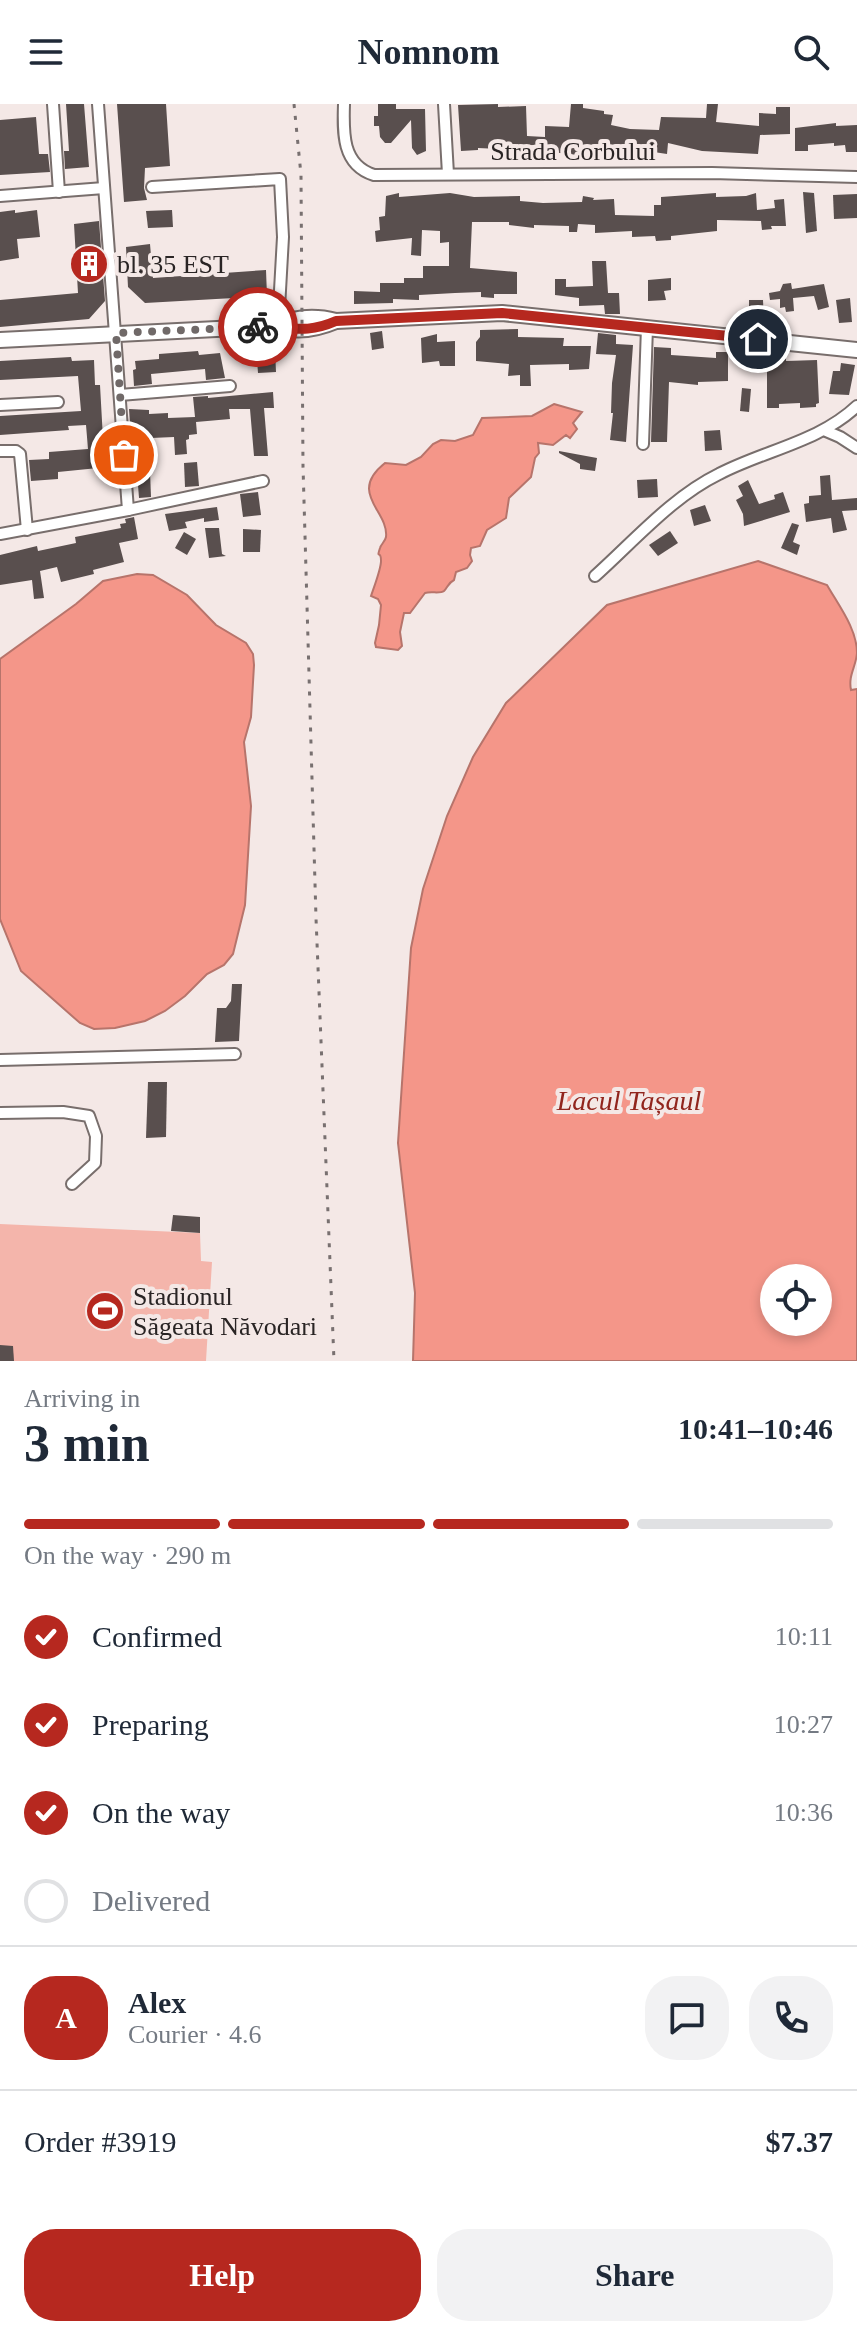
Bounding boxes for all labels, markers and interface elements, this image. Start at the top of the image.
icon: menu [24,30,68,74]
icon: search [789,30,833,74]
text: Nomnom [358,32,500,72]
street label: Strada Corbului [490,137,656,166]
building icon: bl. 35 EST [68,243,110,285]
place label: bl. 35 EST [117,250,229,279]
courier [218,287,298,367]
icon: bike [236,305,280,349]
pin [724,305,792,373]
icon: home [736,317,780,361]
pin [90,421,158,489]
icon: bag [102,433,146,477]
water label: Lacul Tașaul [556,1085,701,1116]
map controls [760,1264,832,1336]
button: locate [760,1264,832,1336]
place label: Stadionul Săgeata Năvodari [133,1282,317,1341]
sports icon: Stadionul Săgeata Năvodari [84,1290,126,1332]
text: Arriving in [24,1384,140,1413]
text: 10:41–10:46 [678,1412,833,1445]
text: 3 min [24,1415,150,1472]
text: On the way · 290 m [24,1541,231,1570]
icon: check [24,1615,68,1659]
text: Confirmed [92,1620,222,1653]
text: 10:11 [775,1622,833,1651]
icon: check [24,1703,68,1747]
text: Preparing [92,1708,209,1741]
text: 10:27 [774,1710,833,1739]
icon: check [24,1791,68,1835]
text: On the way [92,1796,230,1829]
text: 10:36 [774,1798,833,1827]
text: Delivered [92,1884,210,1917]
button: chat [645,1976,729,2060]
button: phone [749,1976,833,2060]
text: Alex [128,1986,186,2019]
text: A [55,2001,77,2034]
text: Courier · 4.6 [128,2020,262,2049]
text: Order #3919 [24,2125,176,2158]
text: $7.37 [766,2125,833,2158]
button: Help [24,2229,421,2321]
button: Share [437,2229,833,2321]

